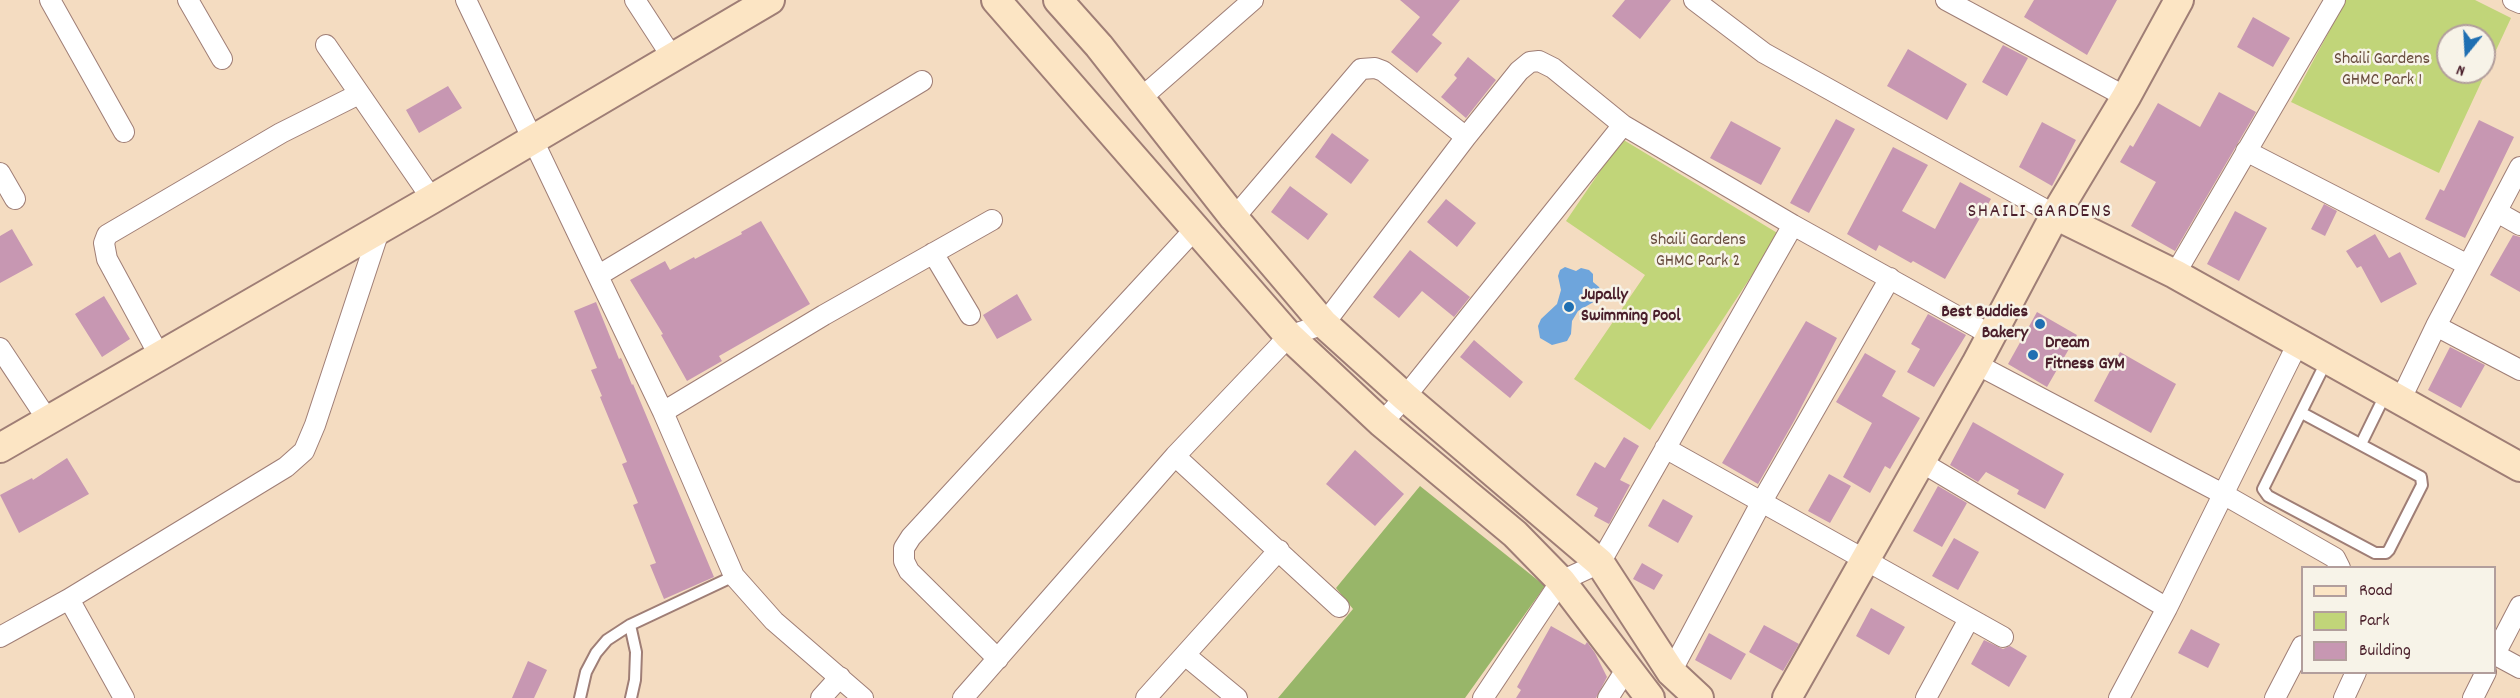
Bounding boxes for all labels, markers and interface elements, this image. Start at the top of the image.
north arrow [2436,24,2496,84]
park label: Shaili Gardens GHMC Park 1 [2334,50,2430,92]
text: N [2454,58,2468,82]
district label: SHAILI GARDENS [1968,201,2112,225]
park label: Shaili Gardens GHMC Park 2 [1650,231,1746,274]
place label: Jupally Swimming Pool [1581,286,1681,328]
marker: Jupally Swimming Pool [1562,300,1576,314]
place label: Best Buddies Bakery [1941,303,2028,346]
marker: Best Buddies Bakery [2033,317,2047,331]
place label: Dream Fitness GYM [2045,334,2125,376]
marker: Dream Fitness GYM [2026,348,2040,362]
legend [2301,566,2496,674]
text: Road [2359,579,2393,604]
text: Park [2359,609,2390,634]
text: Building [2359,639,2411,664]

